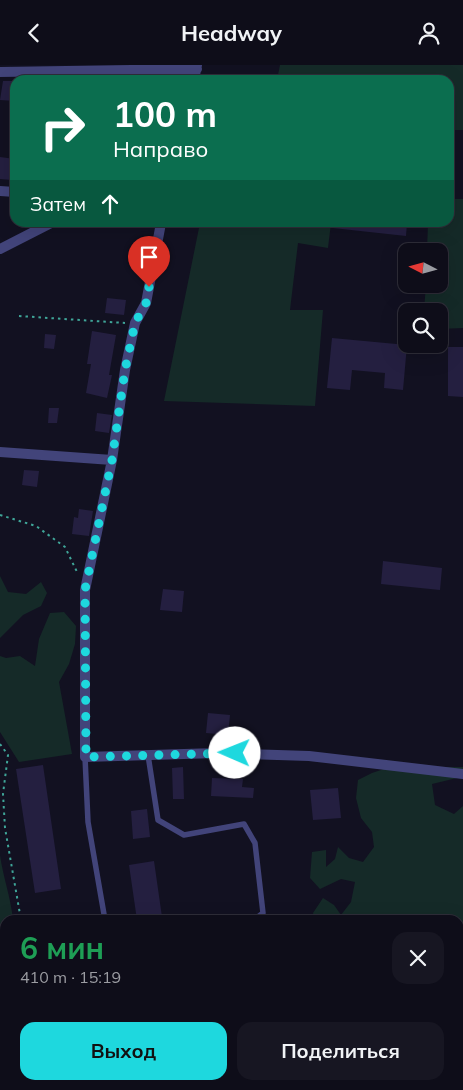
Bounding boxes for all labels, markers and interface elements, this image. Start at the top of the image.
icon: back [20,19,48,47]
text: Headway [181,19,282,47]
icon: person [415,19,443,47]
text: 100 m [113,92,217,136]
icon: right [30,95,95,160]
text: Направо [113,135,208,163]
icon: ahead [96,190,124,218]
text: Затем [30,192,86,216]
pin [128,236,170,287]
icon: arrive [135,243,163,271]
north arrow [398,243,448,293]
map controls [398,243,448,353]
button: search [398,303,448,353]
position arrow [208,726,260,778]
text: 6 мин [20,929,104,967]
button: close [392,932,444,984]
text: 410 m · 15:19 [20,967,121,987]
button: Выход [20,1022,227,1080]
button: Поделиться [237,1022,444,1080]

